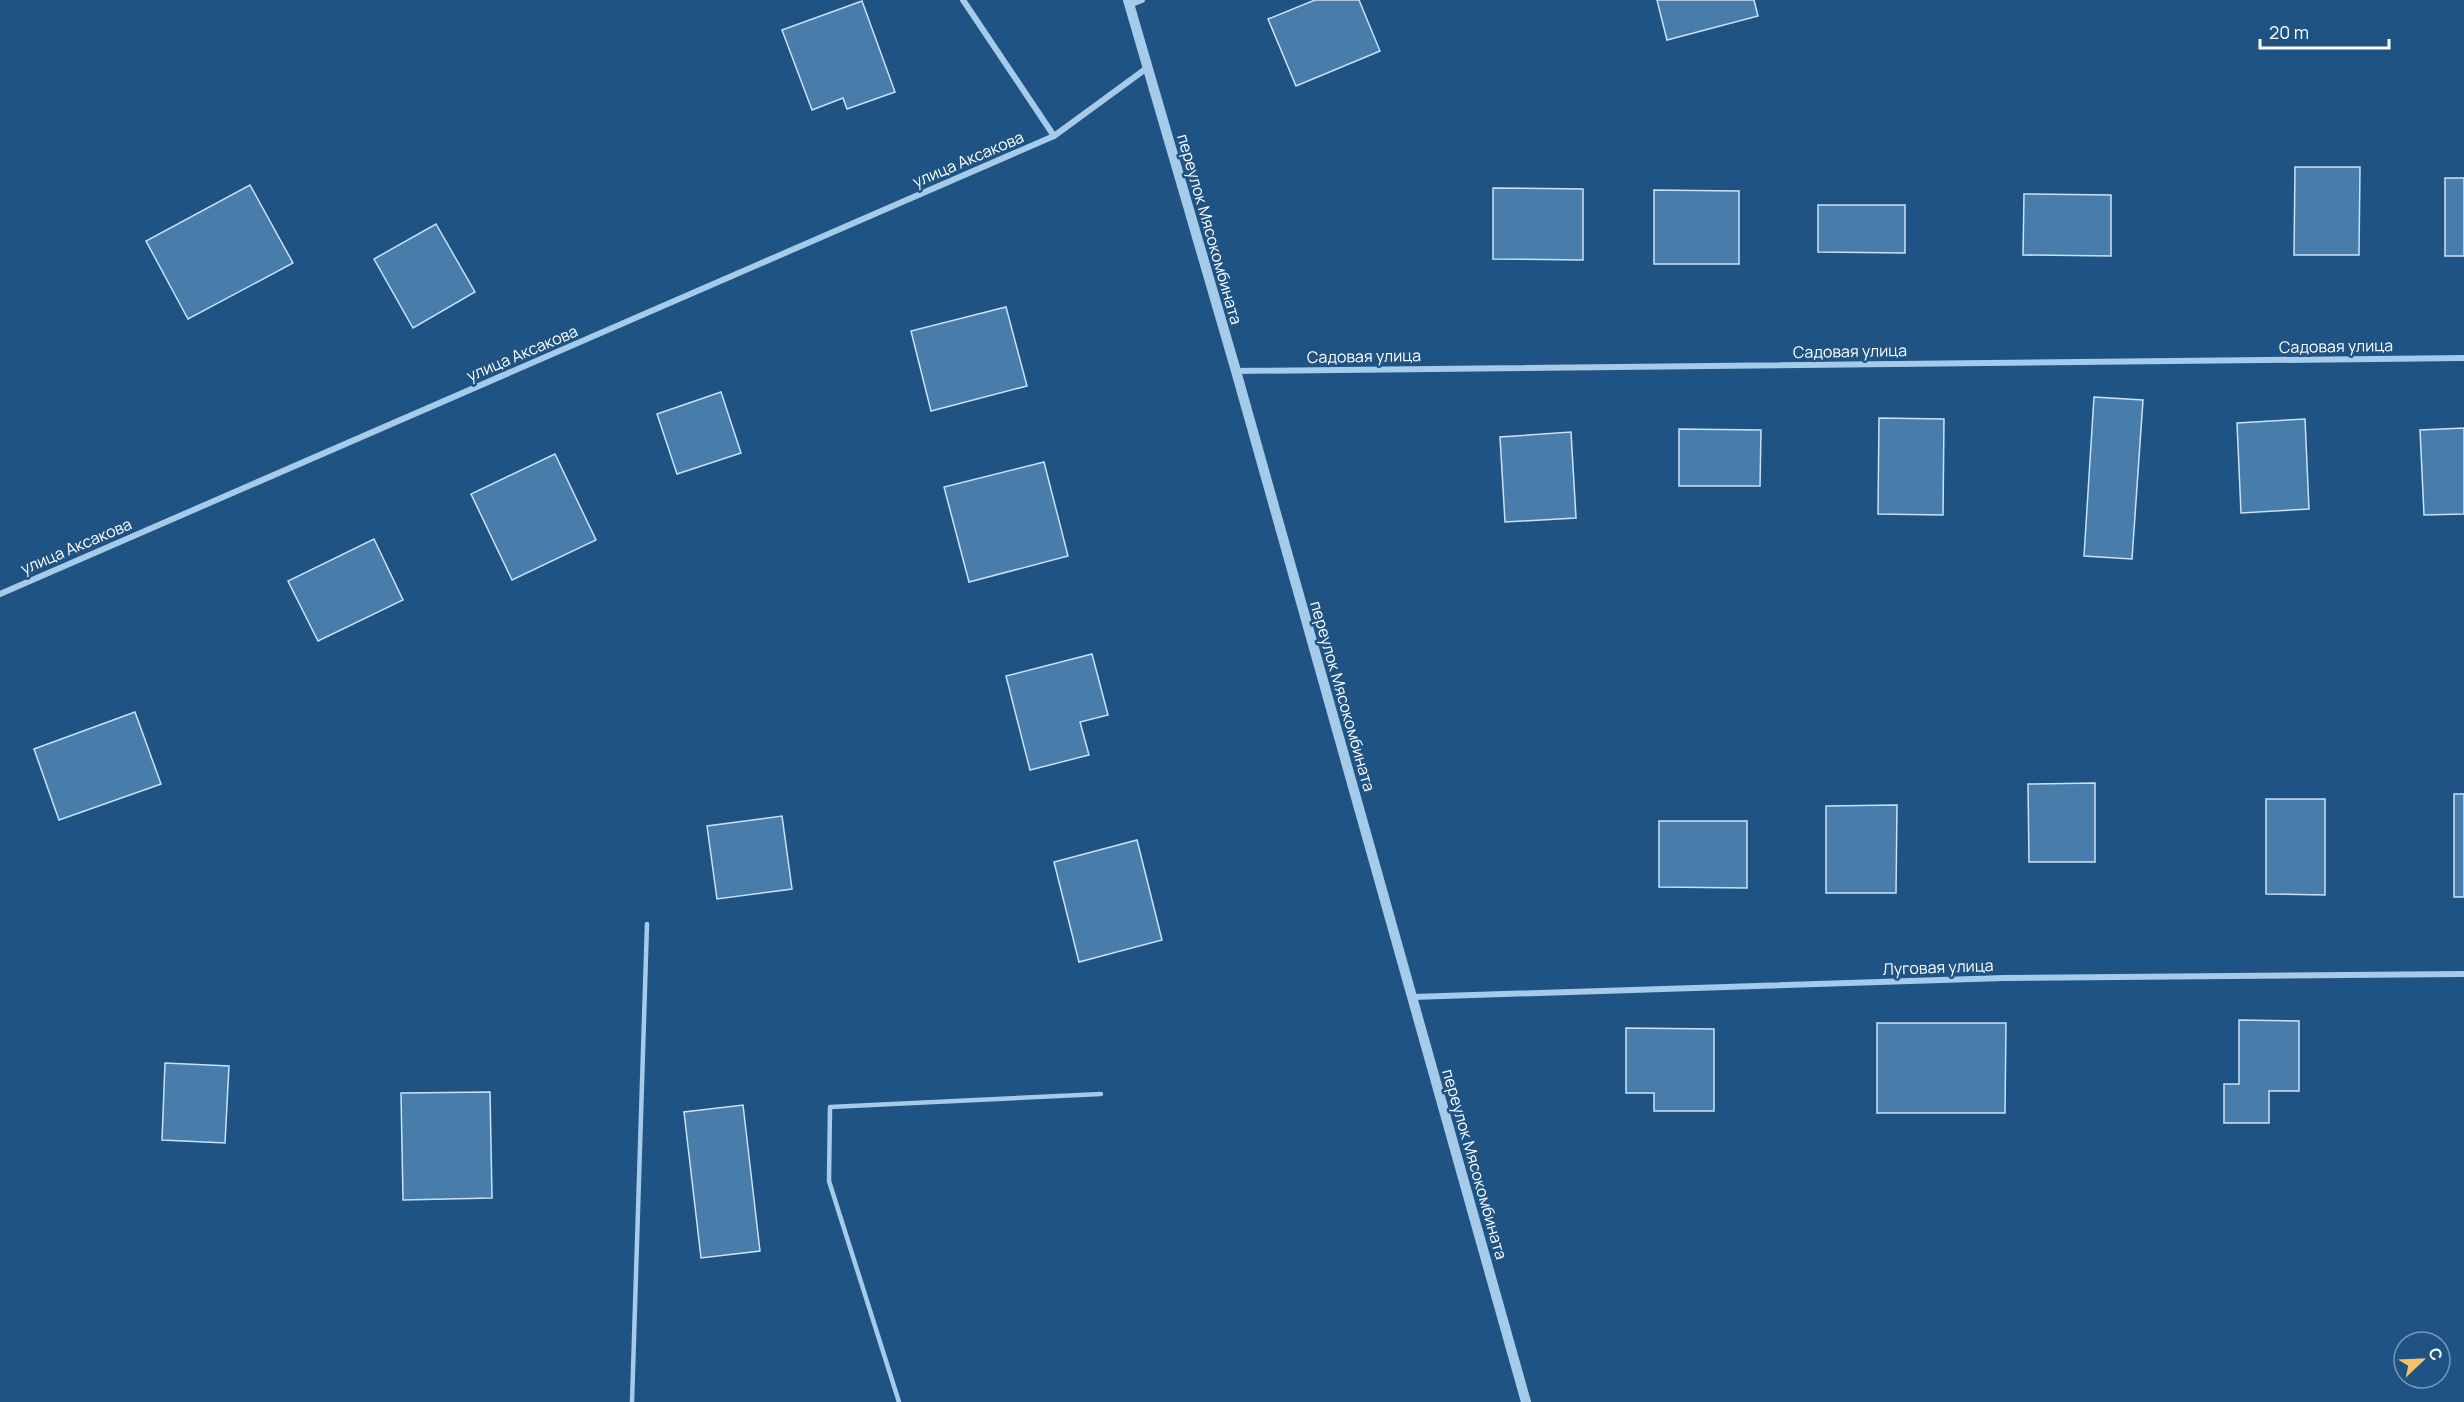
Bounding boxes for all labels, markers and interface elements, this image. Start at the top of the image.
scale bar [2260,12,2389,50]
text: 20 m [2269,20,2309,44]
street label: улица Аксакова [909,126,1027,192]
street label: переулок Мясокомбината [1172,131,1248,327]
street label: улица Аксакова [463,320,581,386]
street label: Садовая улица [2279,334,2393,358]
street label: Садовая улица [1793,339,1907,363]
street label: Садовая улица [1307,344,1421,368]
street label: улица Аксакова [17,513,135,579]
street label: переулок Мясокомбината [1305,598,1381,794]
street label: Луговая улица [1882,954,1994,980]
street label: переулок Мясокомбината [1437,1066,1513,1262]
north arrow [2392,1330,2452,1390]
text: С [2423,1344,2448,1364]

